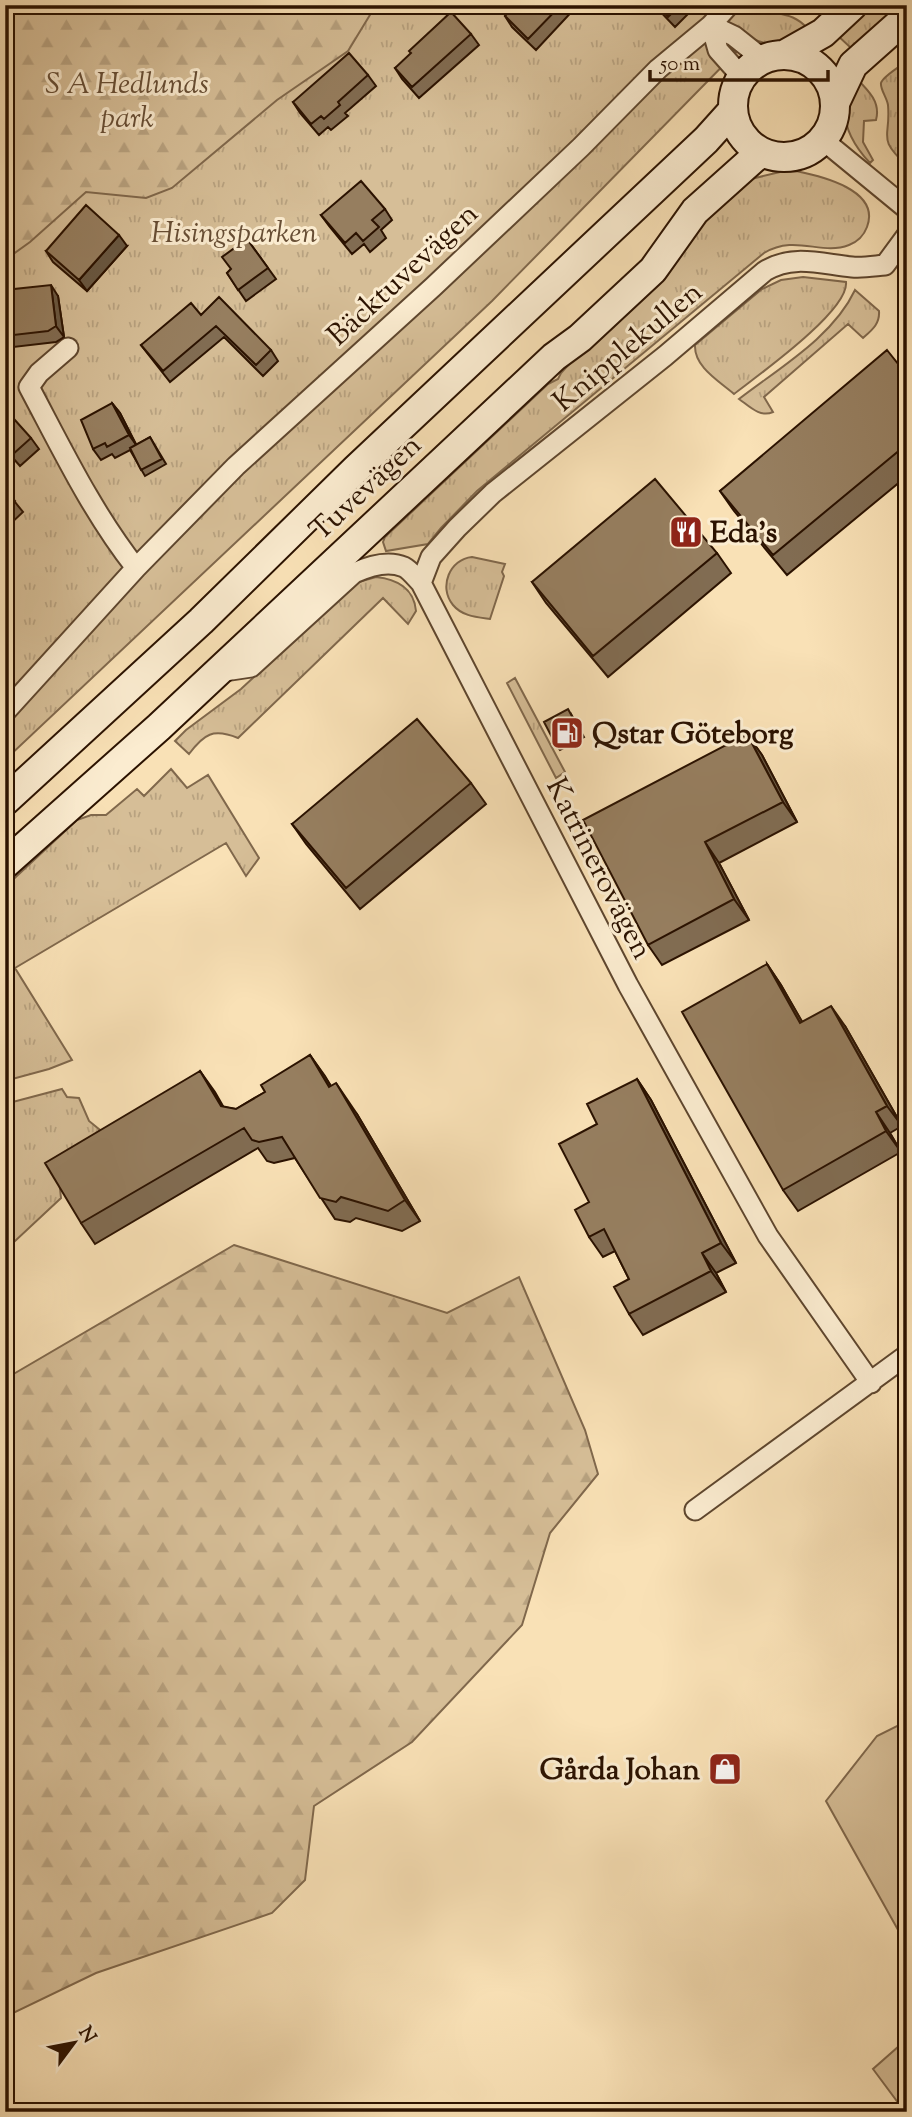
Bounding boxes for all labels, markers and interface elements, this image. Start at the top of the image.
scale bar [650,38,828,82]
text: 50 m [659,50,700,80]
park label: S A Hedlunds park [45,64,209,141]
street label: Bäcktuvevägen [318,194,489,357]
park label: Hisingsparken [151,213,317,256]
street label: Knipplekullen [544,272,713,423]
street label: Tuvevägen [301,425,433,552]
restaurant icon: Eda's [667,513,705,551]
place label: Eda's [710,513,777,556]
fuel station icon: Qstar Göteborg [548,714,586,752]
place label: Qstar Göteborg [592,714,794,757]
street label: Katrinerovägen [533,771,662,968]
place label: Gårda Johan [540,1750,700,1793]
shop icon: Gårda Johan [706,1750,744,1788]
north arrow [38,2008,108,2078]
text: N [71,2022,102,2049]

